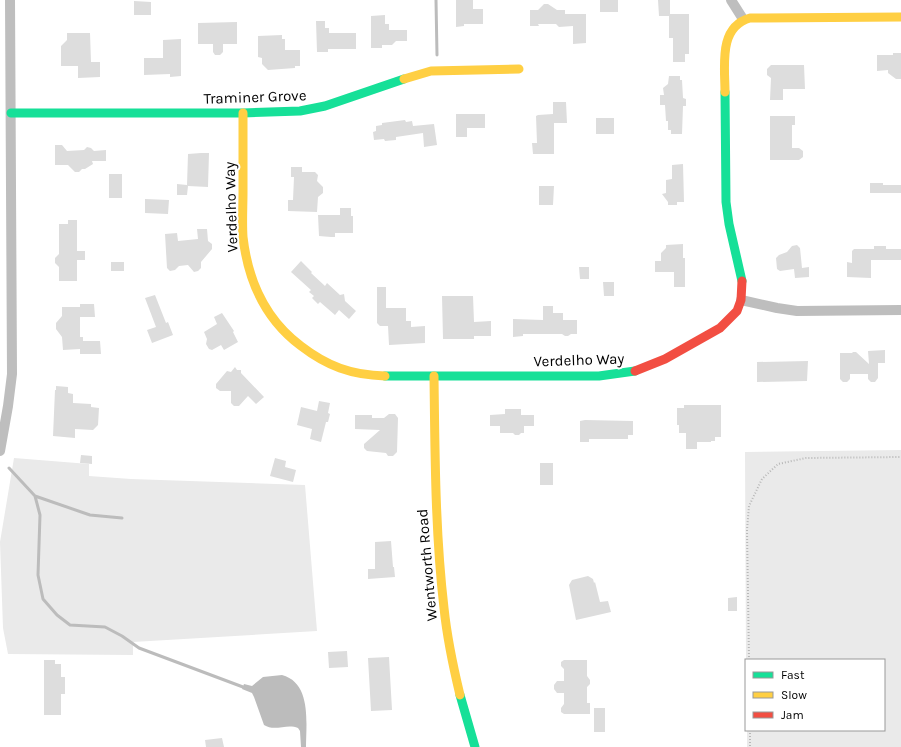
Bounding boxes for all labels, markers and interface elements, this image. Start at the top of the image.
street label: Traminer Grove [203,86,307,108]
street label: Verdelho Way [220,161,242,253]
street label: Verdelho Way [533,349,625,371]
street label: Wentworth Road [413,508,441,622]
legend [745,659,885,731]
text: Fast [781,668,805,682]
text: Slow [781,688,807,702]
text: Jam [781,708,804,722]

